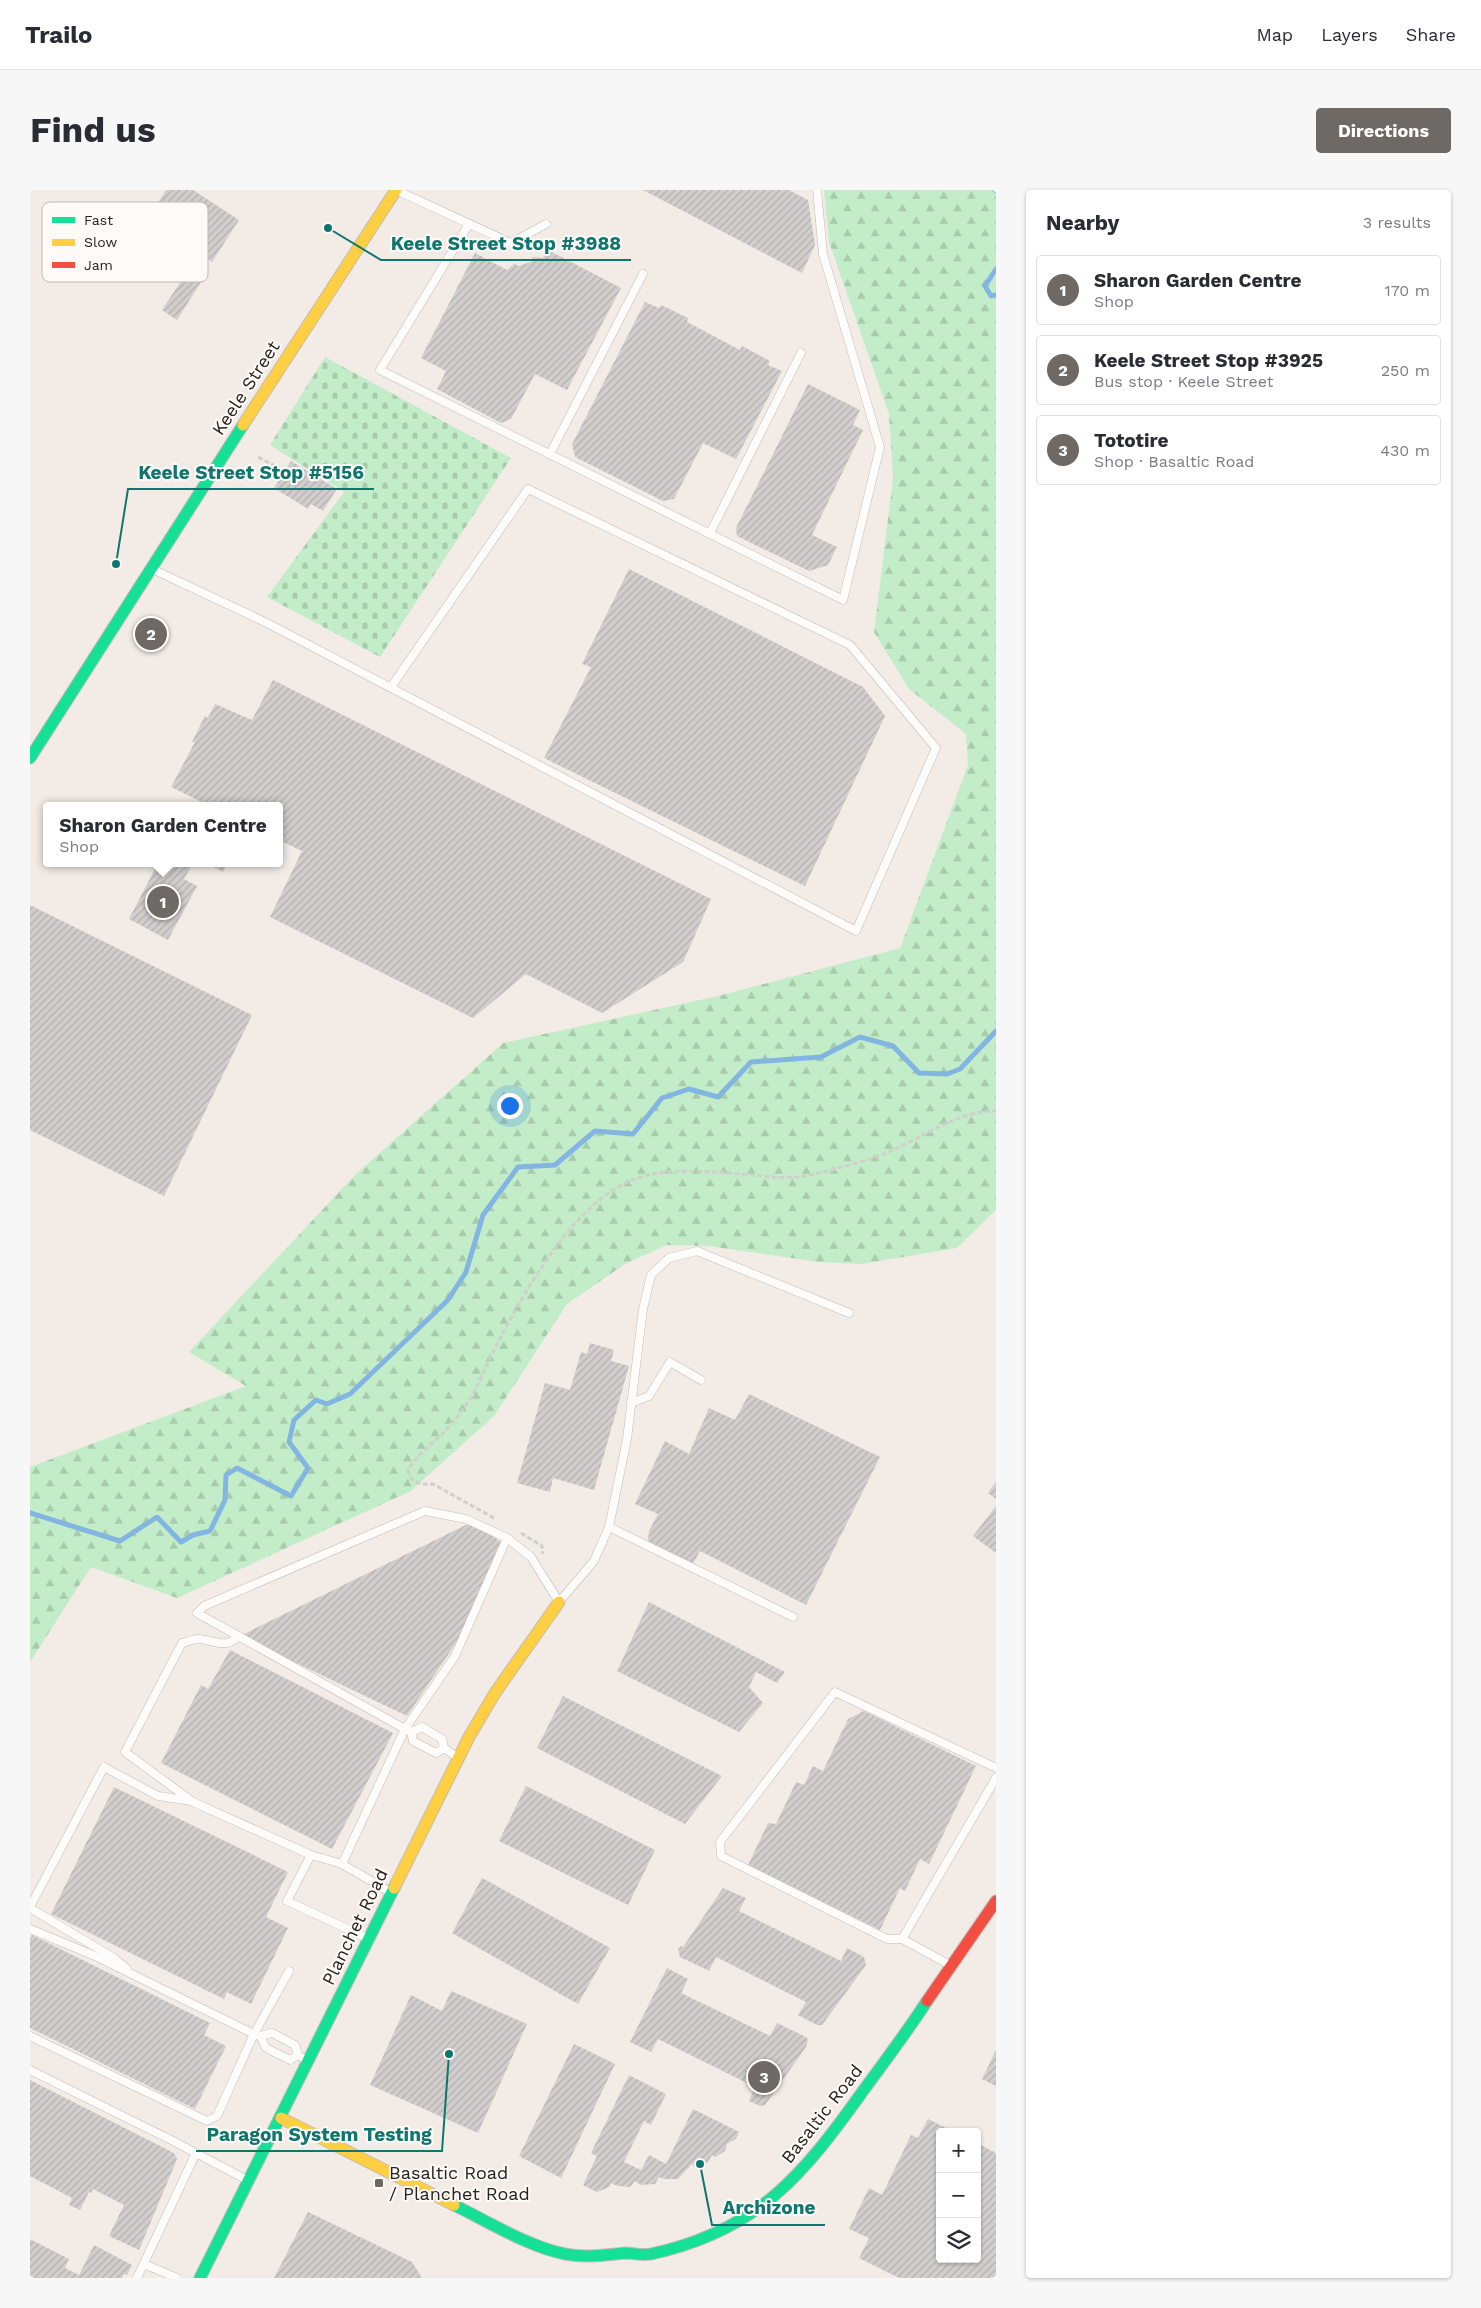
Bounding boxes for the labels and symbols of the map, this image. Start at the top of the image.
legend [42,202,208,282]
text: Fast [84,212,113,228]
callout: Keele Street Stop #3988 [381,226,631,260]
text: Keele Street Stop #3988 [391,232,621,255]
text: Slow [84,234,117,250]
text: Jam [84,257,113,273]
street label: Keele Street [207,336,284,439]
callout: Keele Street Stop #5156 [128,455,374,489]
text: Keele Street Stop #5156 [138,461,364,484]
pin: 2 [135,615,167,653]
pin: 1 [147,883,179,921]
your location [497,1093,523,1119]
street label: Planchet Road [317,1865,392,1988]
pin: 3 [748,2058,780,2096]
street label: Basaltic Road [777,2060,867,2167]
callout: Paragon System Testing [196,2117,442,2151]
text: Paragon System Testing [206,2123,432,2146]
place label: Basaltic Road / Planchet Road [389,2162,530,2204]
marker: Basaltic Road / Planchet Road [373,2177,385,2189]
callout: Archizone [712,2191,825,2225]
text: Archizone [723,2196,815,2219]

